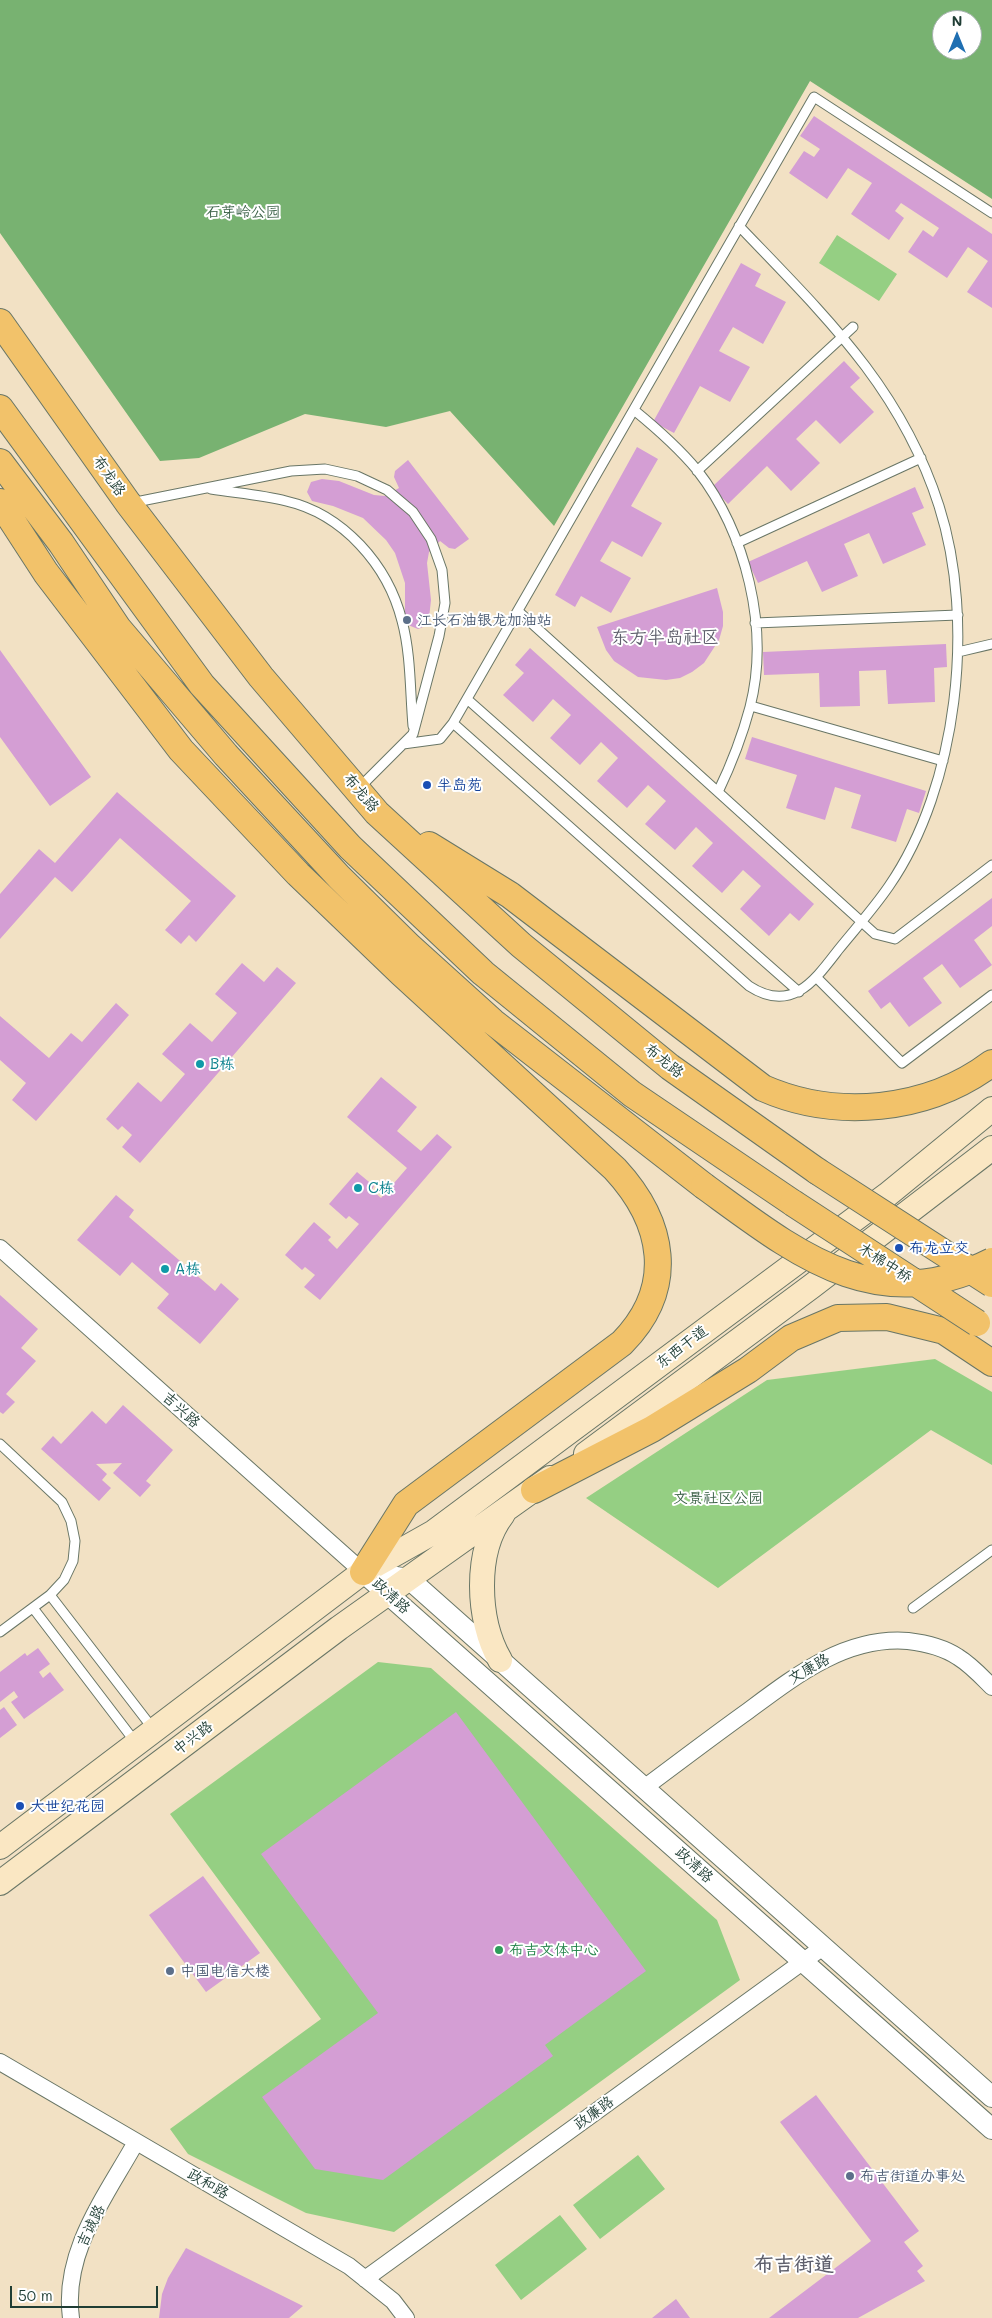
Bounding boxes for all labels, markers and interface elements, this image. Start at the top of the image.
north arrow [932,10,982,60]
text: N [952,11,962,30]
park label: 石芽岭公园 [206,203,280,221]
street label: 布龙路 [89,452,129,500]
place label: 江长石油银龙加油站 [417,611,552,629]
marker: 江长石油银龙加油站 [401,614,413,626]
district label: 东方半岛社区 [611,626,719,648]
street label: 布龙路 [339,770,383,816]
place label: 半岛苑 [437,776,482,794]
marker: 半岛苑 [421,779,433,791]
street label: 布龙路 [641,1040,687,1082]
place label: B栋 [210,1055,234,1073]
marker: B栋 [194,1058,206,1070]
place label: C栋 [368,1179,394,1197]
marker: C栋 [352,1182,364,1194]
street label: 木棉中桥 [855,1239,915,1287]
place label: 布龙立交 [909,1239,969,1257]
marker: 布龙立交 [893,1242,905,1254]
place label: A栋 [175,1260,200,1278]
marker: A栋 [159,1263,171,1275]
street label: 东西干道 [653,1322,711,1372]
street label: 吉兴路 [158,1388,204,1432]
park label: 文景社区公园 [673,1489,763,1507]
street label: 政清路 [368,1574,414,1618]
street label: 文康路 [785,1650,833,1688]
street label: 中兴路 [170,1717,216,1759]
place label: 大世纪花园 [30,1797,105,1815]
marker: 大世纪花园 [14,1800,26,1812]
street label: 政清路 [671,1843,717,1887]
place label: 布吉文体中心 [509,1941,599,1959]
marker: 布吉文体中心 [493,1944,505,1956]
place label: 中国电信大楼 [180,1962,270,1980]
marker: 中国电信大楼 [164,1965,176,1977]
street label: 政廉路 [571,2092,617,2134]
street label: 政和路 [184,2165,232,2203]
place label: 布吉街道办事处 [860,2167,965,2185]
marker: 布吉街道办事处 [844,2170,856,2182]
street label: 吉诚路 [73,2202,109,2250]
district label: 布吉街道 [754,2253,834,2277]
scale bar [12,2276,160,2308]
text: 50 m [18,2285,53,2305]

